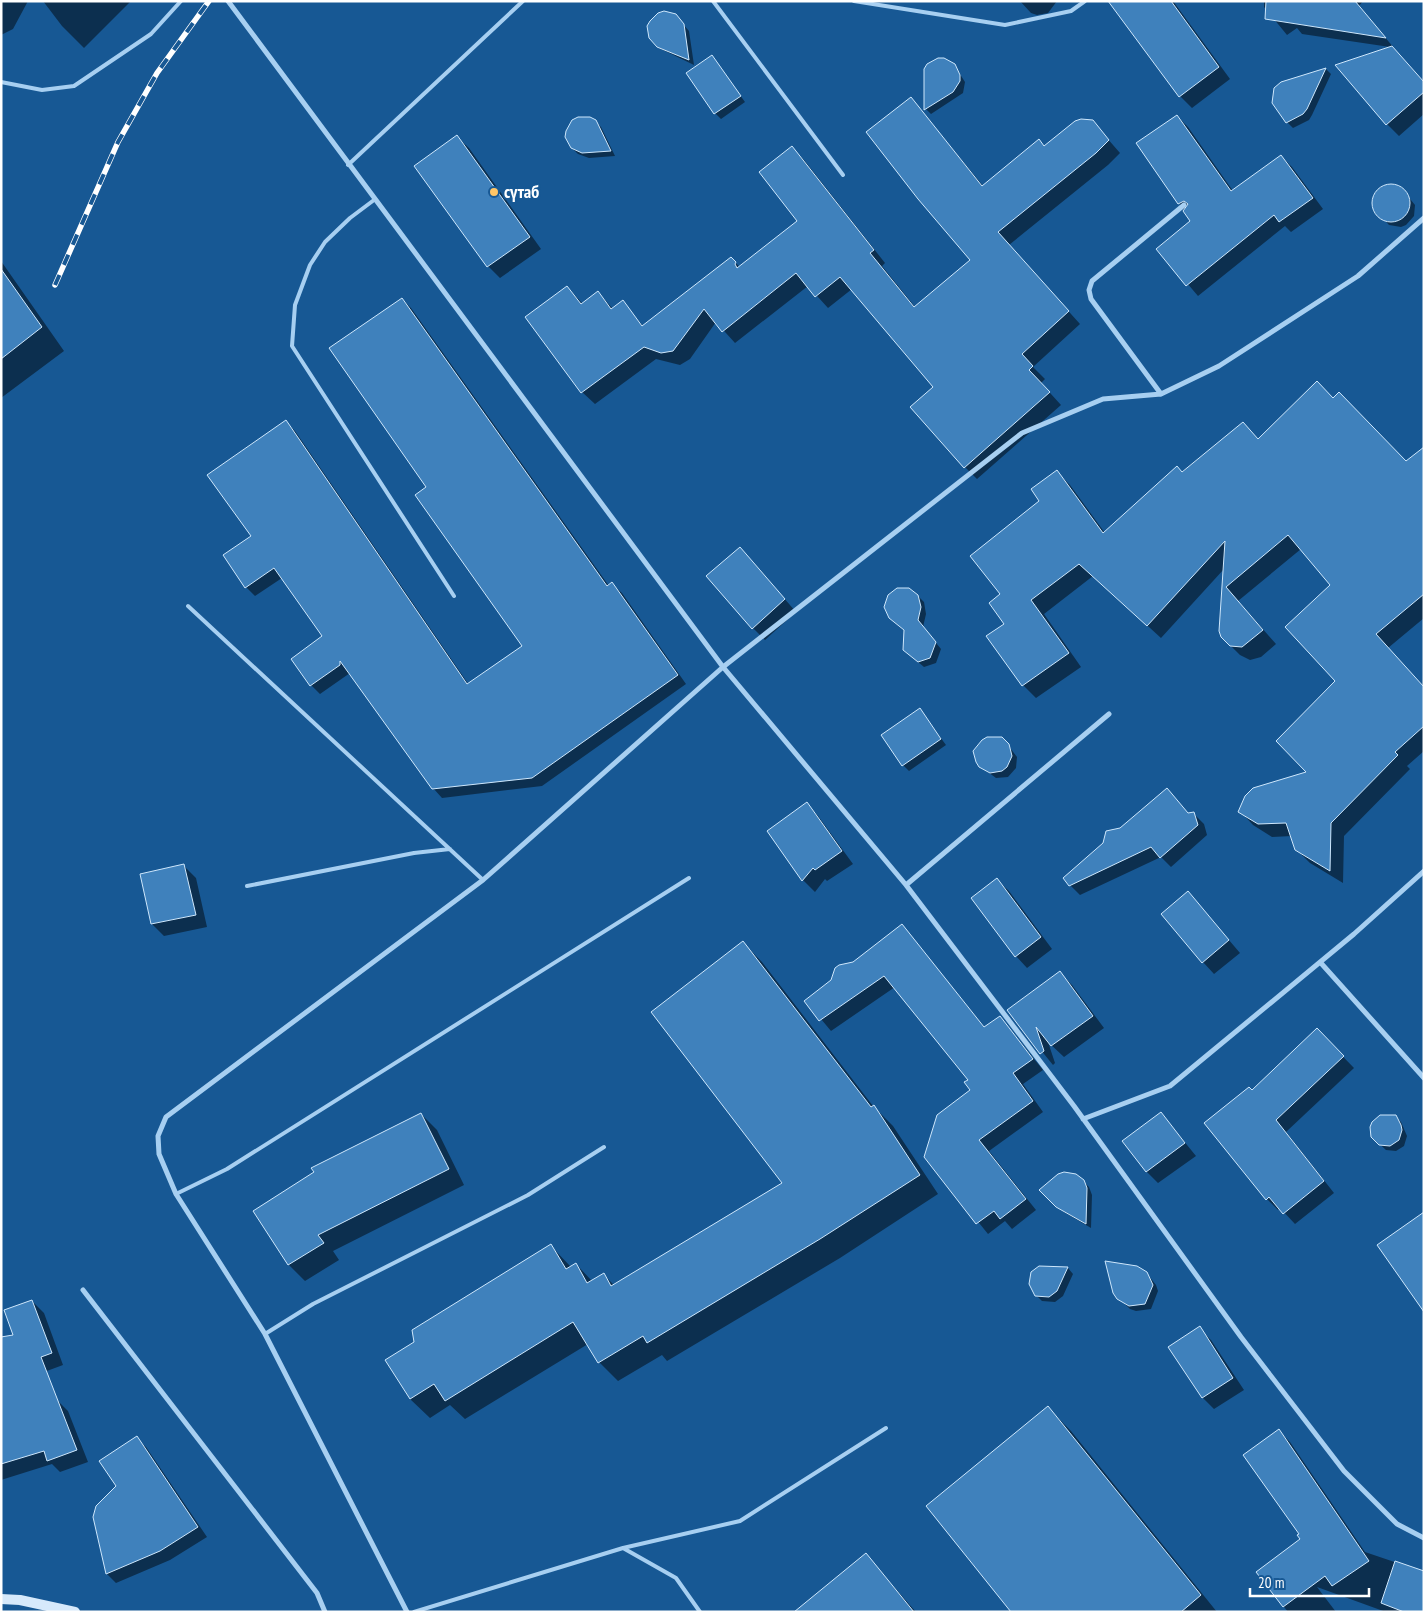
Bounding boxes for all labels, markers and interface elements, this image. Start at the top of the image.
place label: сүтаб [504,180,539,203]
marker: сүтаб [488,186,500,198]
scale bar [1250,1566,1369,1598]
text: 20 m [1258,1573,1284,1592]

